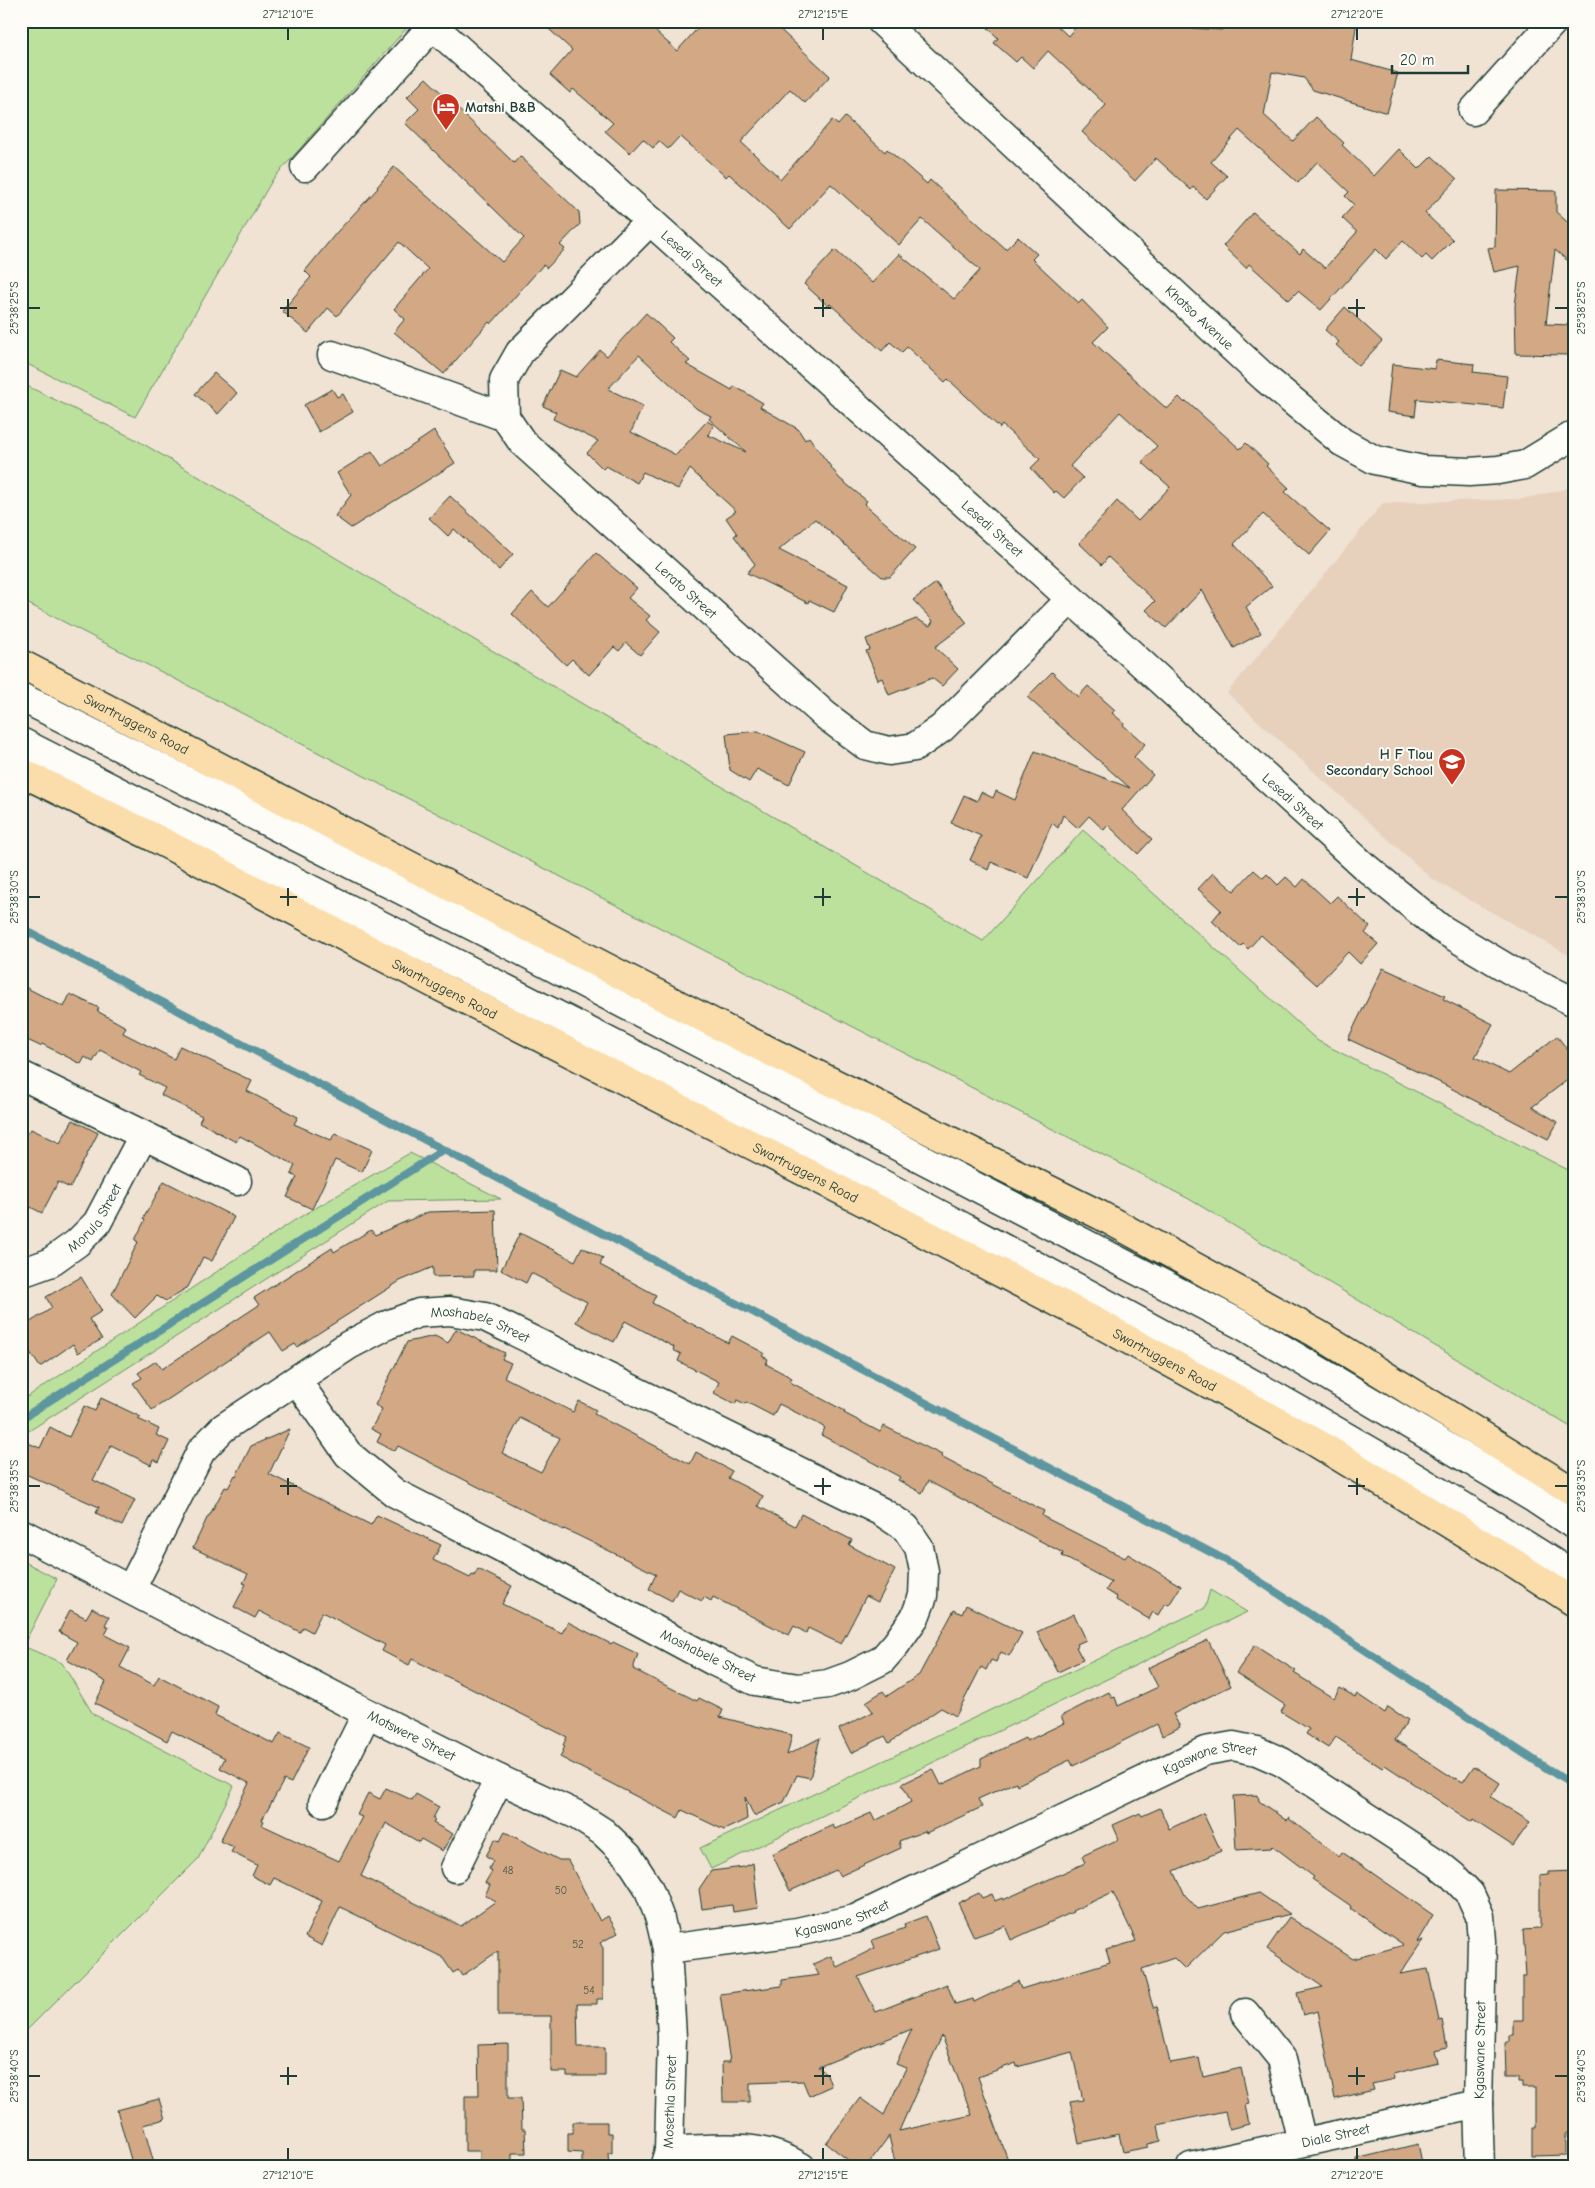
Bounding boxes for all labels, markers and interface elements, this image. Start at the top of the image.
text: 27°12'10"E [263,7,313,21]
text: 27°12'15"E [798,7,848,21]
text: 27°12'20"E [1331,7,1383,21]
scale bar [1392,42,1469,74]
text: 20 m [1400,51,1434,69]
hotel icon: Matshi B&B [431,92,461,131]
place label: Matshi B&B [465,99,536,116]
street label: Lesedi Street [658,226,727,291]
text: 25°38'25"S [7,281,21,335]
street label: Khotso Avenue [1162,281,1237,353]
text: 25°38'25"S [1574,281,1588,335]
street label: Lesedi Street [958,496,1028,561]
street label: Lerato Street [652,558,721,623]
street label: Swartruggens Road [81,690,192,758]
place label: H F Tlou Secondary School [1326,746,1433,779]
school or university icon: H F Tlou Secondary School [1437,747,1467,786]
street label: Lesedi Street [1259,769,1328,834]
text: 25°38'30"S [7,870,21,924]
text: 25°38'30"S [1574,870,1588,924]
street label: Swartruggens Road [389,955,500,1023]
street label: Swartruggens Road [750,1139,861,1206]
street label: Morula Street [64,1180,125,1256]
street label: Moshabele Street [430,1303,533,1347]
street label: Swartruggens Road [1110,1324,1220,1395]
text: 25°38'35"S [7,1459,21,1512]
text: 25°38'35"S [1574,1459,1588,1512]
street label: Moshabele Street [658,1626,759,1687]
street label: Motswere Street [365,1706,459,1765]
street label: Kgaswane Street [1160,1737,1259,1779]
house number: 48 [503,1864,514,1877]
house number: 50 [555,1884,567,1897]
street label: Kgaswane Street [793,1895,893,1941]
house number: 52 [572,1938,584,1951]
house number: 54 [583,1984,595,1997]
street label: Kgaswane Street [1471,2000,1489,2099]
text: 25°38'40"S [7,2049,21,2103]
text: 25°38'40"S [1574,2049,1588,2103]
street label: Mosethla Street [660,2054,680,2149]
street label: Diale Street [1300,2119,1372,2151]
text: 27°12'10"E [263,2168,313,2182]
text: 27°12'15"E [798,2168,848,2182]
text: 27°12'20"E [1331,2168,1383,2182]

